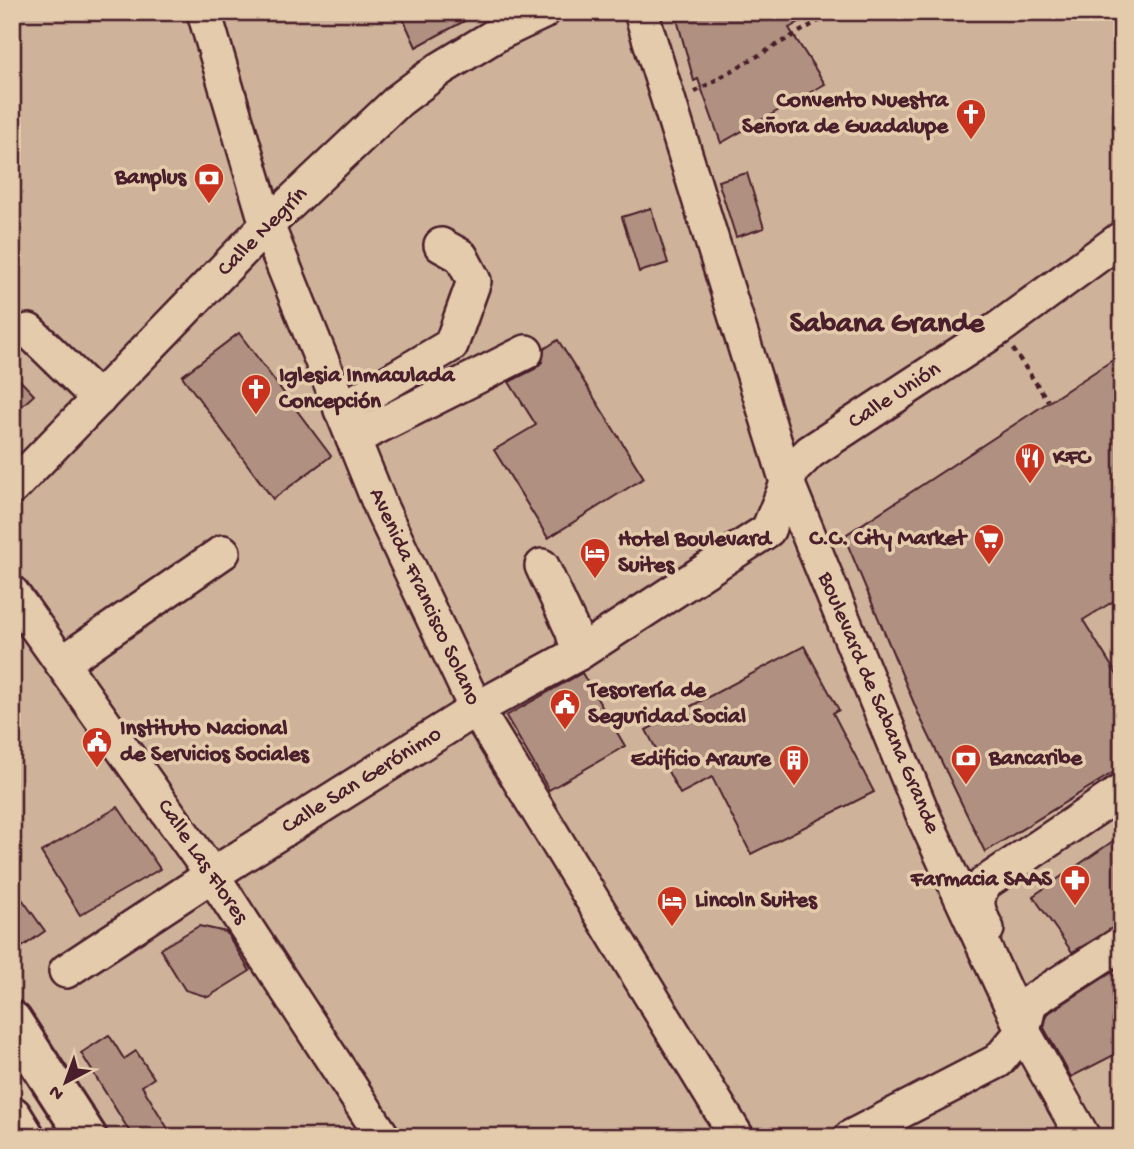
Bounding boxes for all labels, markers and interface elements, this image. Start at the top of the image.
place label: Convento Nuestra Señora de Guadalupe [742,88,949,141]
church icon: Convento Nuestra Señora de Guadalupe [954,97,988,141]
bank icon: Banplus [192,161,226,205]
place label: Banplus [114,165,188,192]
street label: Calle Negrín [212,181,314,283]
district label: Sabana Grande [790,308,986,343]
street label: Calle Unión [844,356,946,436]
place label: Iglesia Inmaculada Concepción [279,363,456,416]
church icon: Iglesia Inmaculada Concepción [239,372,273,416]
restaurant icon: KFC [1013,441,1047,485]
place label: KFC [1052,445,1092,472]
street label: Avenida Francisco Solano [362,484,486,710]
supermarket icon: C.C. City Market [972,522,1006,566]
place label: C.C. City Market [809,526,969,553]
place label: Hotel Boulevard Suites [618,527,773,580]
hotel icon: Hotel Boulevard Suites [578,536,612,580]
street label: Boulevard de Sabana Grande [810,567,946,839]
place label: Tesorería de Seguridad Social [586,678,746,731]
public building icon: Tesorería de Seguridad Social [548,687,582,731]
place label: Instituto Nacional de Servicios Sociales [120,716,310,769]
street label: Calle San Gerónimo [277,721,447,841]
public building icon: Instituto Nacional de Servicios Sociales [80,725,114,769]
bank icon: Bancaribe [949,742,983,786]
building icon: Edificio Araure [777,743,811,787]
place label: Bancaribe [988,746,1083,773]
place label: Edificio Araure [631,747,772,774]
street label: Calle Las Flores [150,794,254,930]
pharmacy icon: Farmacia SAAS [1058,863,1092,907]
place label: Farmacia SAAS [910,867,1053,894]
hotel icon: Lincoln Suites [655,884,689,928]
place label: Lincoln Suites [695,888,818,915]
north arrow [32,1048,102,1118]
text: N [45,1079,69,1105]

